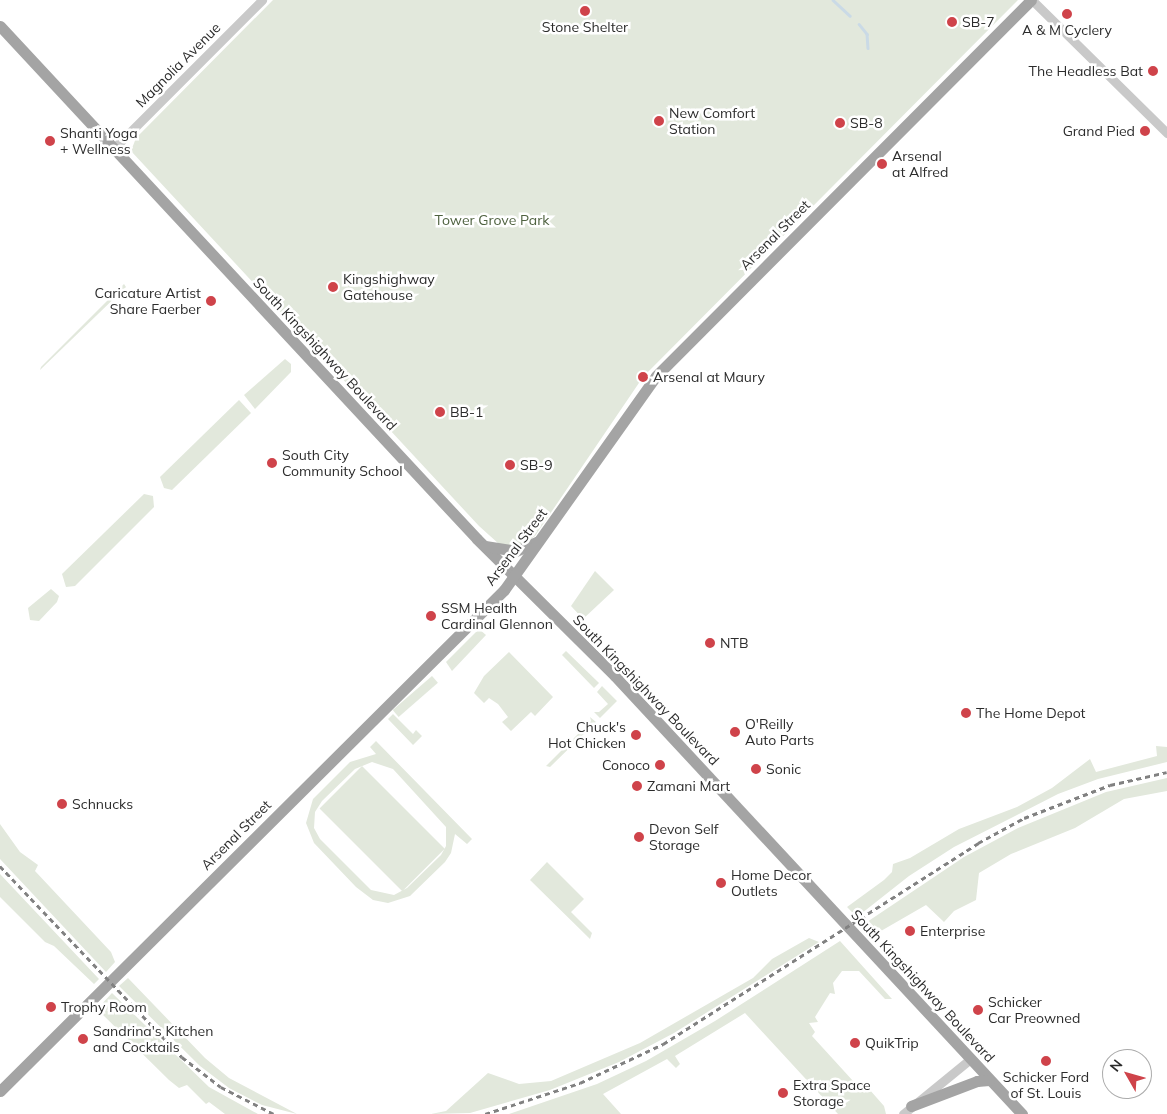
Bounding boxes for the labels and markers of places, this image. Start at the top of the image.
marker: Stone Shelter [579,5,591,17]
marker: A & M Cyclery [1061,8,1073,20]
place label: SB-7 [962,14,995,30]
marker: SB-7 [946,16,958,28]
place label: Stone Shelter [542,19,628,35]
place label: A & M Cyclery [1022,22,1112,38]
place label: The Headless Bat [1029,63,1143,79]
marker: The Headless Bat [1147,65,1159,77]
place label: New Comfort Station [669,105,755,138]
marker: New Comfort Station [653,115,665,127]
place label: SB-8 [850,115,883,131]
marker: SB-8 [834,117,846,129]
place label: Grand Pied [1063,123,1135,139]
place label: Shanti Yoga + Wellness [60,125,138,158]
marker: Grand Pied [1139,125,1151,137]
marker: Shanti Yoga + Wellness [44,135,56,147]
place label: Arsenal at Alfred [892,148,948,180]
marker: Arsenal at Alfred [876,158,888,170]
place label: Kingshighway Gatehouse [343,271,435,304]
marker: Kingshighway Gatehouse [327,281,339,293]
place label: Caricature Artist Share Faerber [95,285,201,318]
marker: Caricature Artist Share Faerber [205,295,217,307]
place label: Arsenal at Maury [653,369,765,385]
marker: Arsenal at Maury [637,371,649,383]
place label: BB-1 [450,404,483,420]
marker: BB-1 [434,406,446,418]
place label: South City Community School [282,447,403,480]
marker: South City Community School [266,457,278,469]
place label: SB-9 [520,457,553,473]
marker: SB-9 [504,459,516,471]
place label: SSM Health Cardinal Glennon [441,600,553,632]
marker: SSM Health Cardinal Glennon [425,610,437,622]
place label: NTB [720,635,748,651]
marker: NTB [704,637,716,649]
place label: The Home Depot [976,705,1086,721]
marker: The Home Depot [960,707,972,719]
place label: O'Reilly Auto Parts [745,716,814,749]
place label: Chuck's Hot Chicken [548,719,626,752]
marker: O'Reilly Auto Parts [729,726,741,738]
marker: Chuck's Hot Chicken [630,729,642,741]
place label: Conoco [602,757,650,773]
marker: Conoco [654,759,666,771]
place label: Sonic [766,761,801,777]
marker: Sonic [750,763,762,775]
place label: Zamani Mart [647,778,730,794]
marker: Zamani Mart [631,780,643,792]
place label: Schnucks [72,796,133,812]
marker: Schnucks [56,798,68,810]
place label: Devon Self Storage [649,821,719,854]
marker: Devon Self Storage [633,831,645,843]
place label: Home Decor Outlets [731,867,811,900]
marker: Home Decor Outlets [715,877,727,889]
place label: Enterprise [920,923,985,939]
marker: Enterprise [904,925,916,937]
place label: Schicker Car Preowned [988,994,1080,1026]
place label: Trophy Room [61,999,147,1015]
marker: Trophy Room [45,1001,57,1013]
marker: Schicker Car Preowned [972,1004,984,1016]
place label: Sandrina's Kitchen and Cocktails [93,1023,213,1056]
marker: Sandrina's Kitchen and Cocktails [77,1033,89,1045]
place label: QuikTrip [865,1035,919,1051]
marker: QuikTrip [849,1037,861,1049]
marker: Schicker Ford of St. Louis [1040,1055,1052,1067]
place label: Schicker Ford of St. Louis [1003,1069,1089,1102]
place label: Extra Space Storage [793,1077,871,1110]
marker: Extra Space Storage [777,1087,789,1099]

